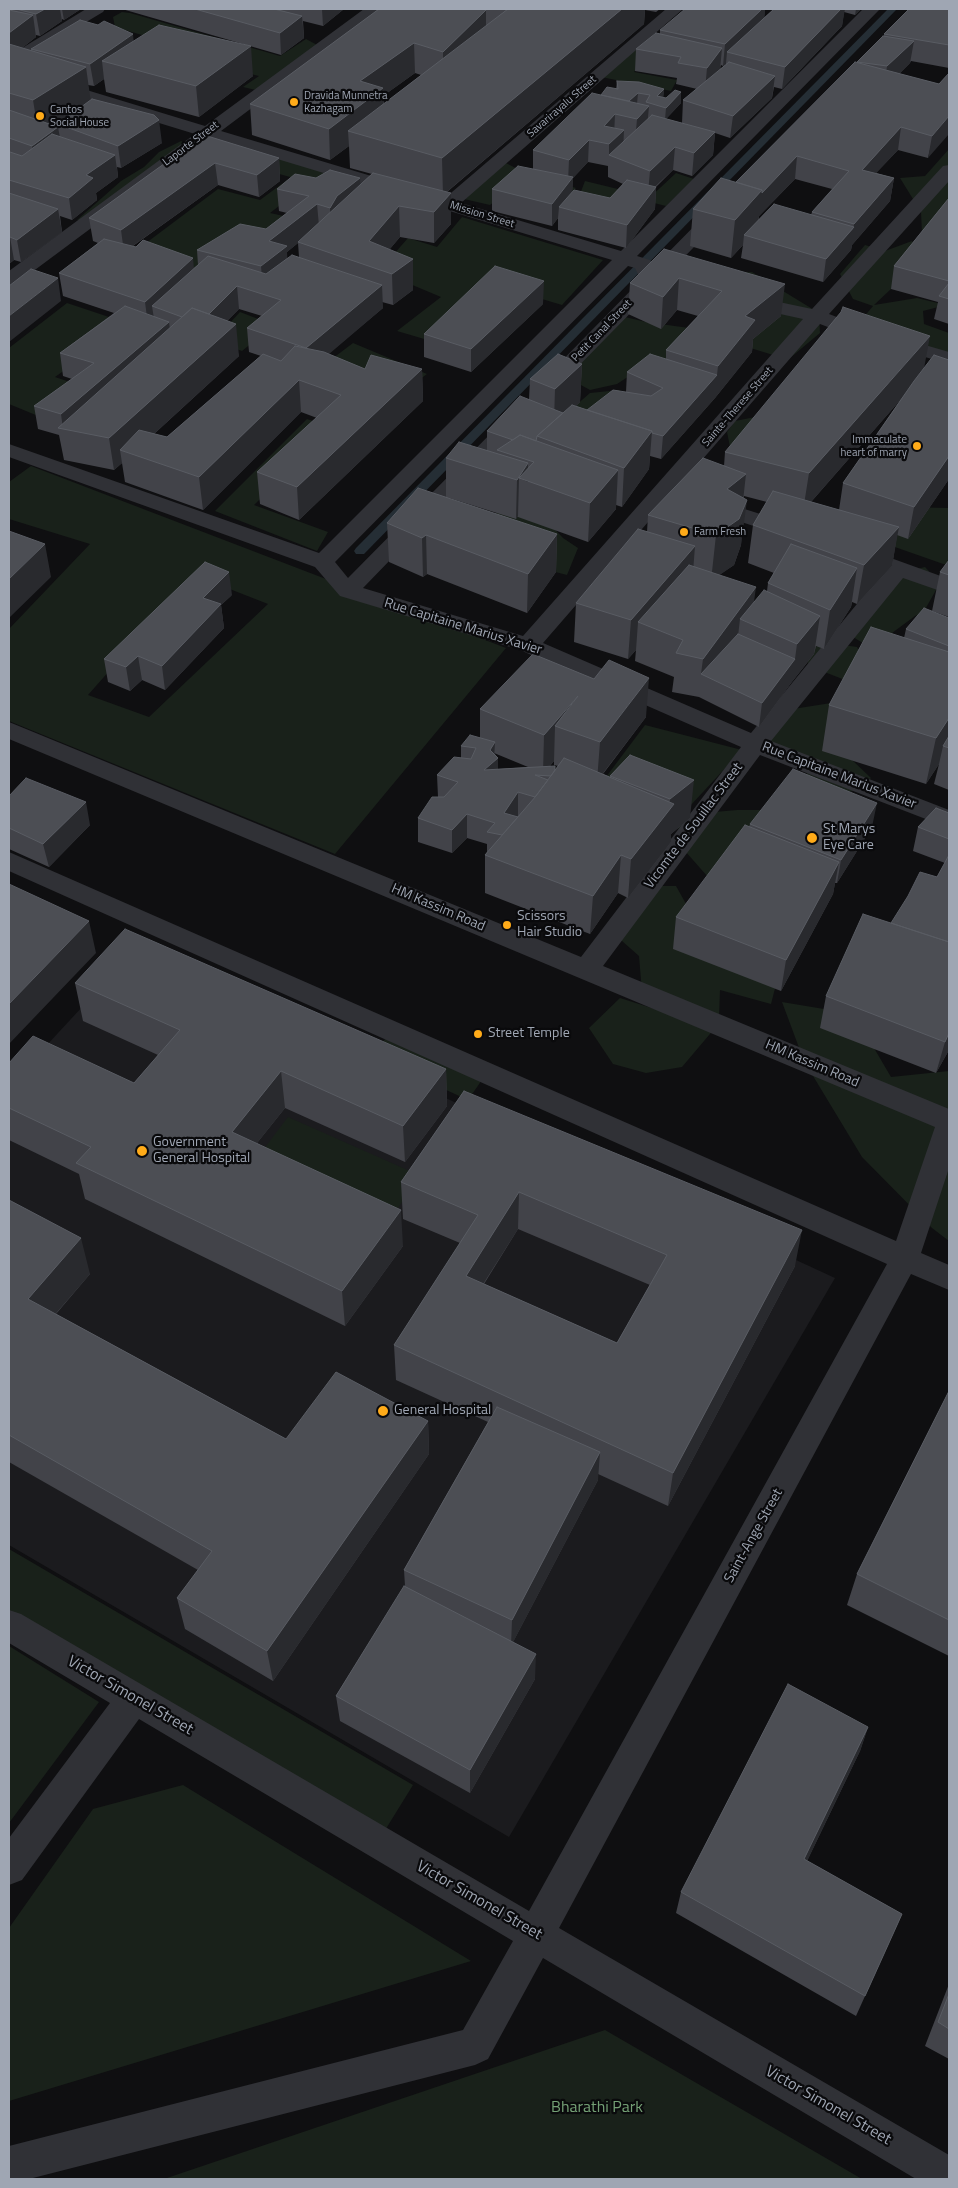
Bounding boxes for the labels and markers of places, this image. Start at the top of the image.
place label: Dravida Munnetra Kazhagam [304,89,387,115]
marker: Dravida Munnetra Kazhagam [288,96,300,108]
place label: Cantos Social House [50,103,109,129]
marker: Cantos Social House [34,110,46,122]
place label: Immaculate heart of marry [840,433,907,459]
marker: Immaculate heart of marry [911,440,923,452]
place label: Farm Fresh [694,525,746,539]
marker: Farm Fresh [678,526,690,538]
place label: St Marys Eye Care [823,822,875,854]
marker: St Marys Eye Care [805,831,819,845]
place label: Scissors Hair Studio [517,909,582,942]
marker: Scissors Hair Studio [501,919,513,931]
place label: Street Temple [488,1026,570,1042]
marker: Street Temple [472,1028,484,1040]
place label: Government General Hospital [153,1135,250,1168]
marker: Government General Hospital [135,1144,149,1158]
place label: General Hospital [394,1403,491,1419]
marker: General Hospital [376,1404,390,1418]

